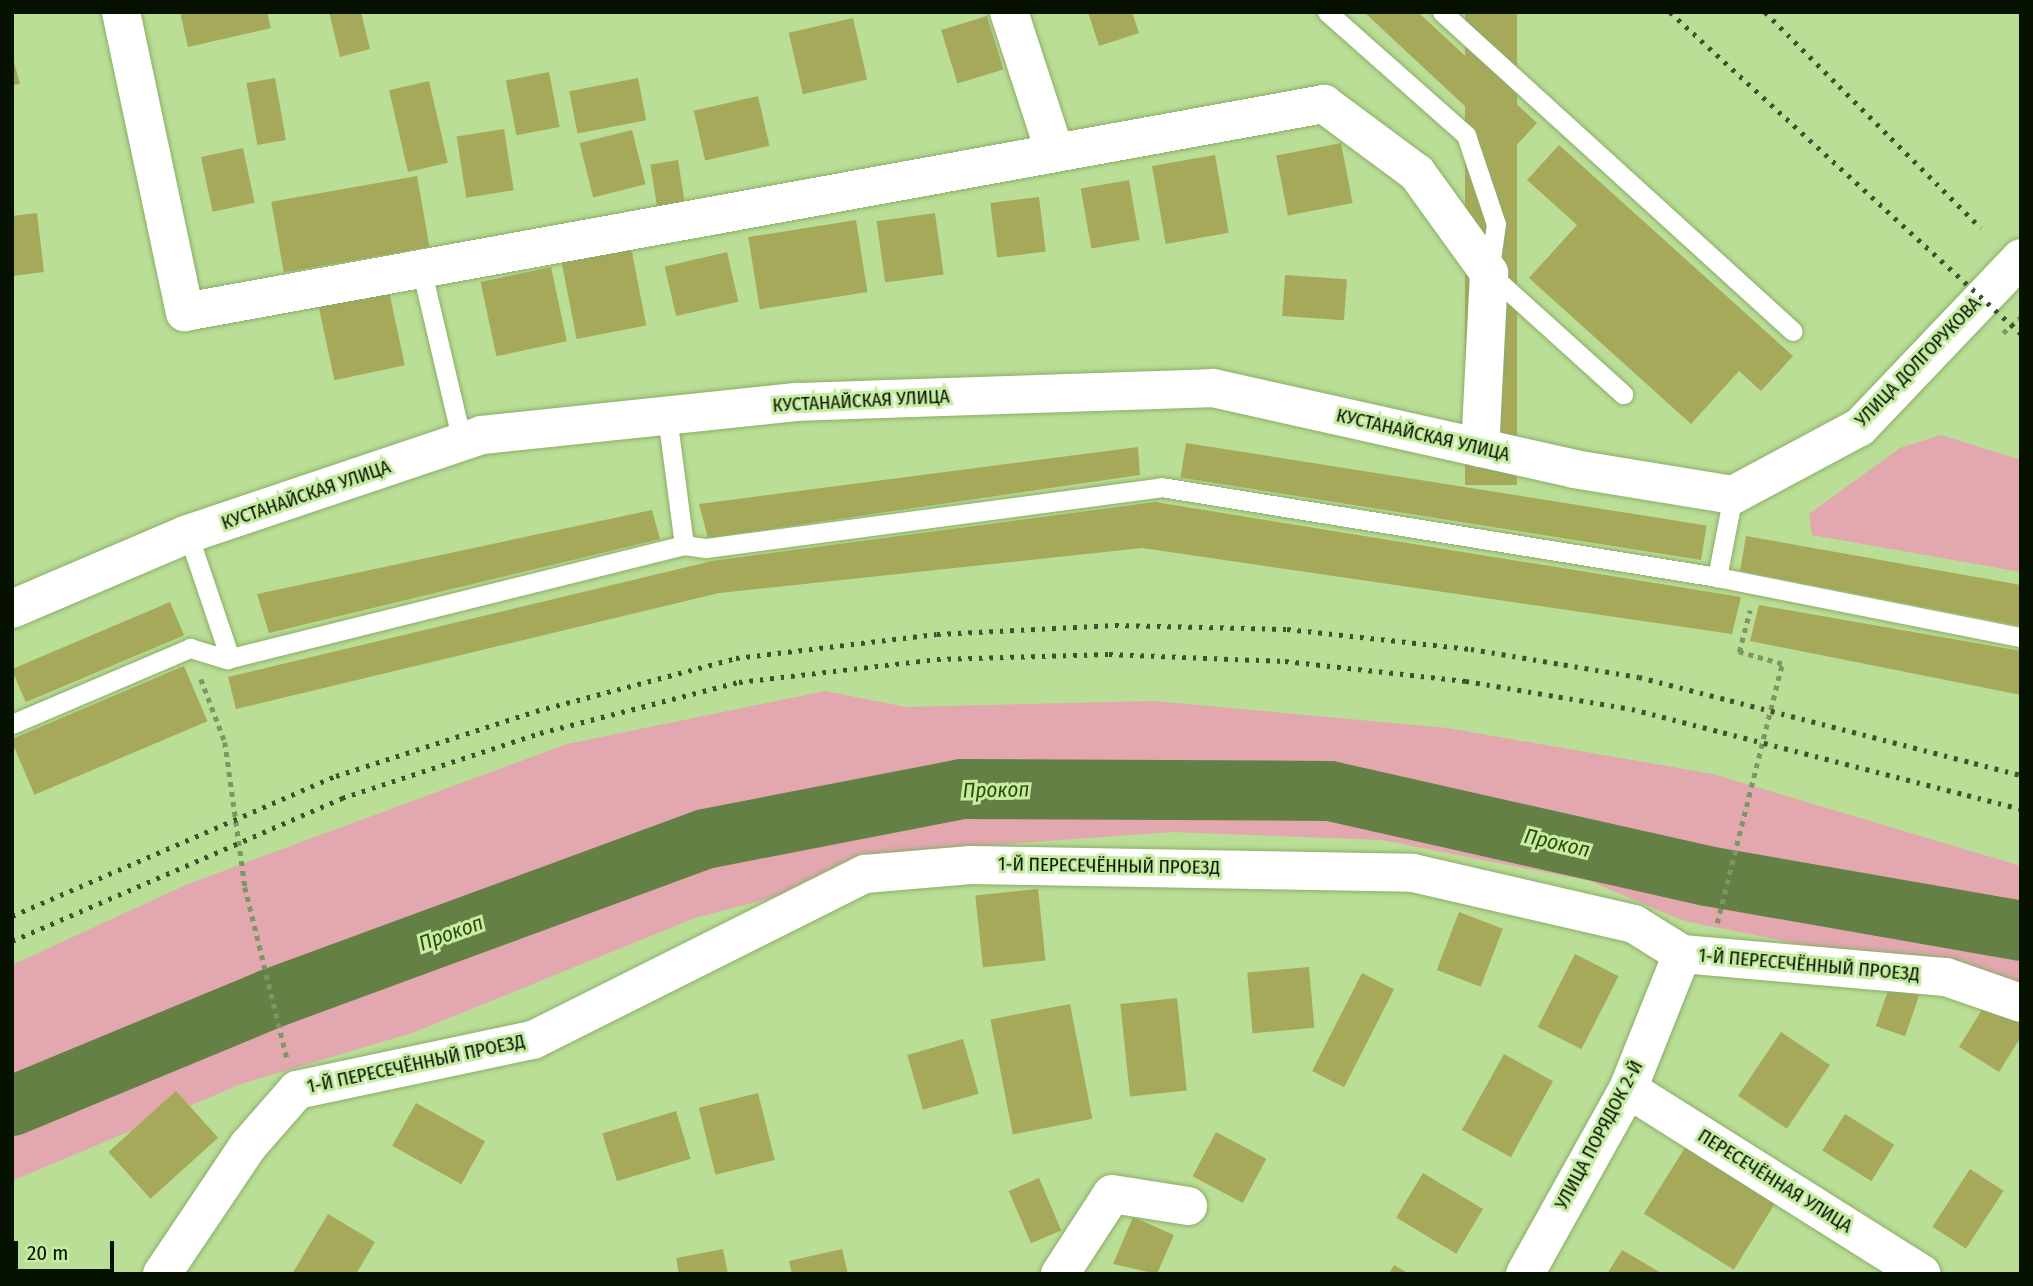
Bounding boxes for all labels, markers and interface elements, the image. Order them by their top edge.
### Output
street label: УЛИЦА ДОЛГОРУКОВА [1850,292,1986,432]
street label: КУСТАНАЙСКАЯ УЛИЦА [772,385,950,417]
street label: КУСТАНАЙСКАЯ УЛИЦА [1334,404,1512,466]
street label: КУСТАНАЙСКАЯ УЛИЦА [219,455,393,535]
water label: Прокоп [962,777,1030,803]
water label: Прокоп [1522,823,1592,863]
street label: 1-Й ПЕРЕСЕЧЁННЫЙ ПРОЕЗД [998,853,1220,879]
water label: Прокоп [415,910,487,956]
street label: 1-Й ПЕРЕСЕЧЁННЫЙ ПРОЕЗД [1697,944,1921,986]
street label: 1-Й ПЕРЕСЕЧЁННЫЙ ПРОЕЗД [305,1030,527,1098]
street label: УЛИЦА ПОРЯДОК 2-Й [1550,1057,1648,1213]
street label: ПЕРЕСЕЧЁННАЯ УЛИЦА [1694,1124,1856,1238]
scale bar [18,1226,117,1270]
text: 20 m [27,1240,68,1266]

